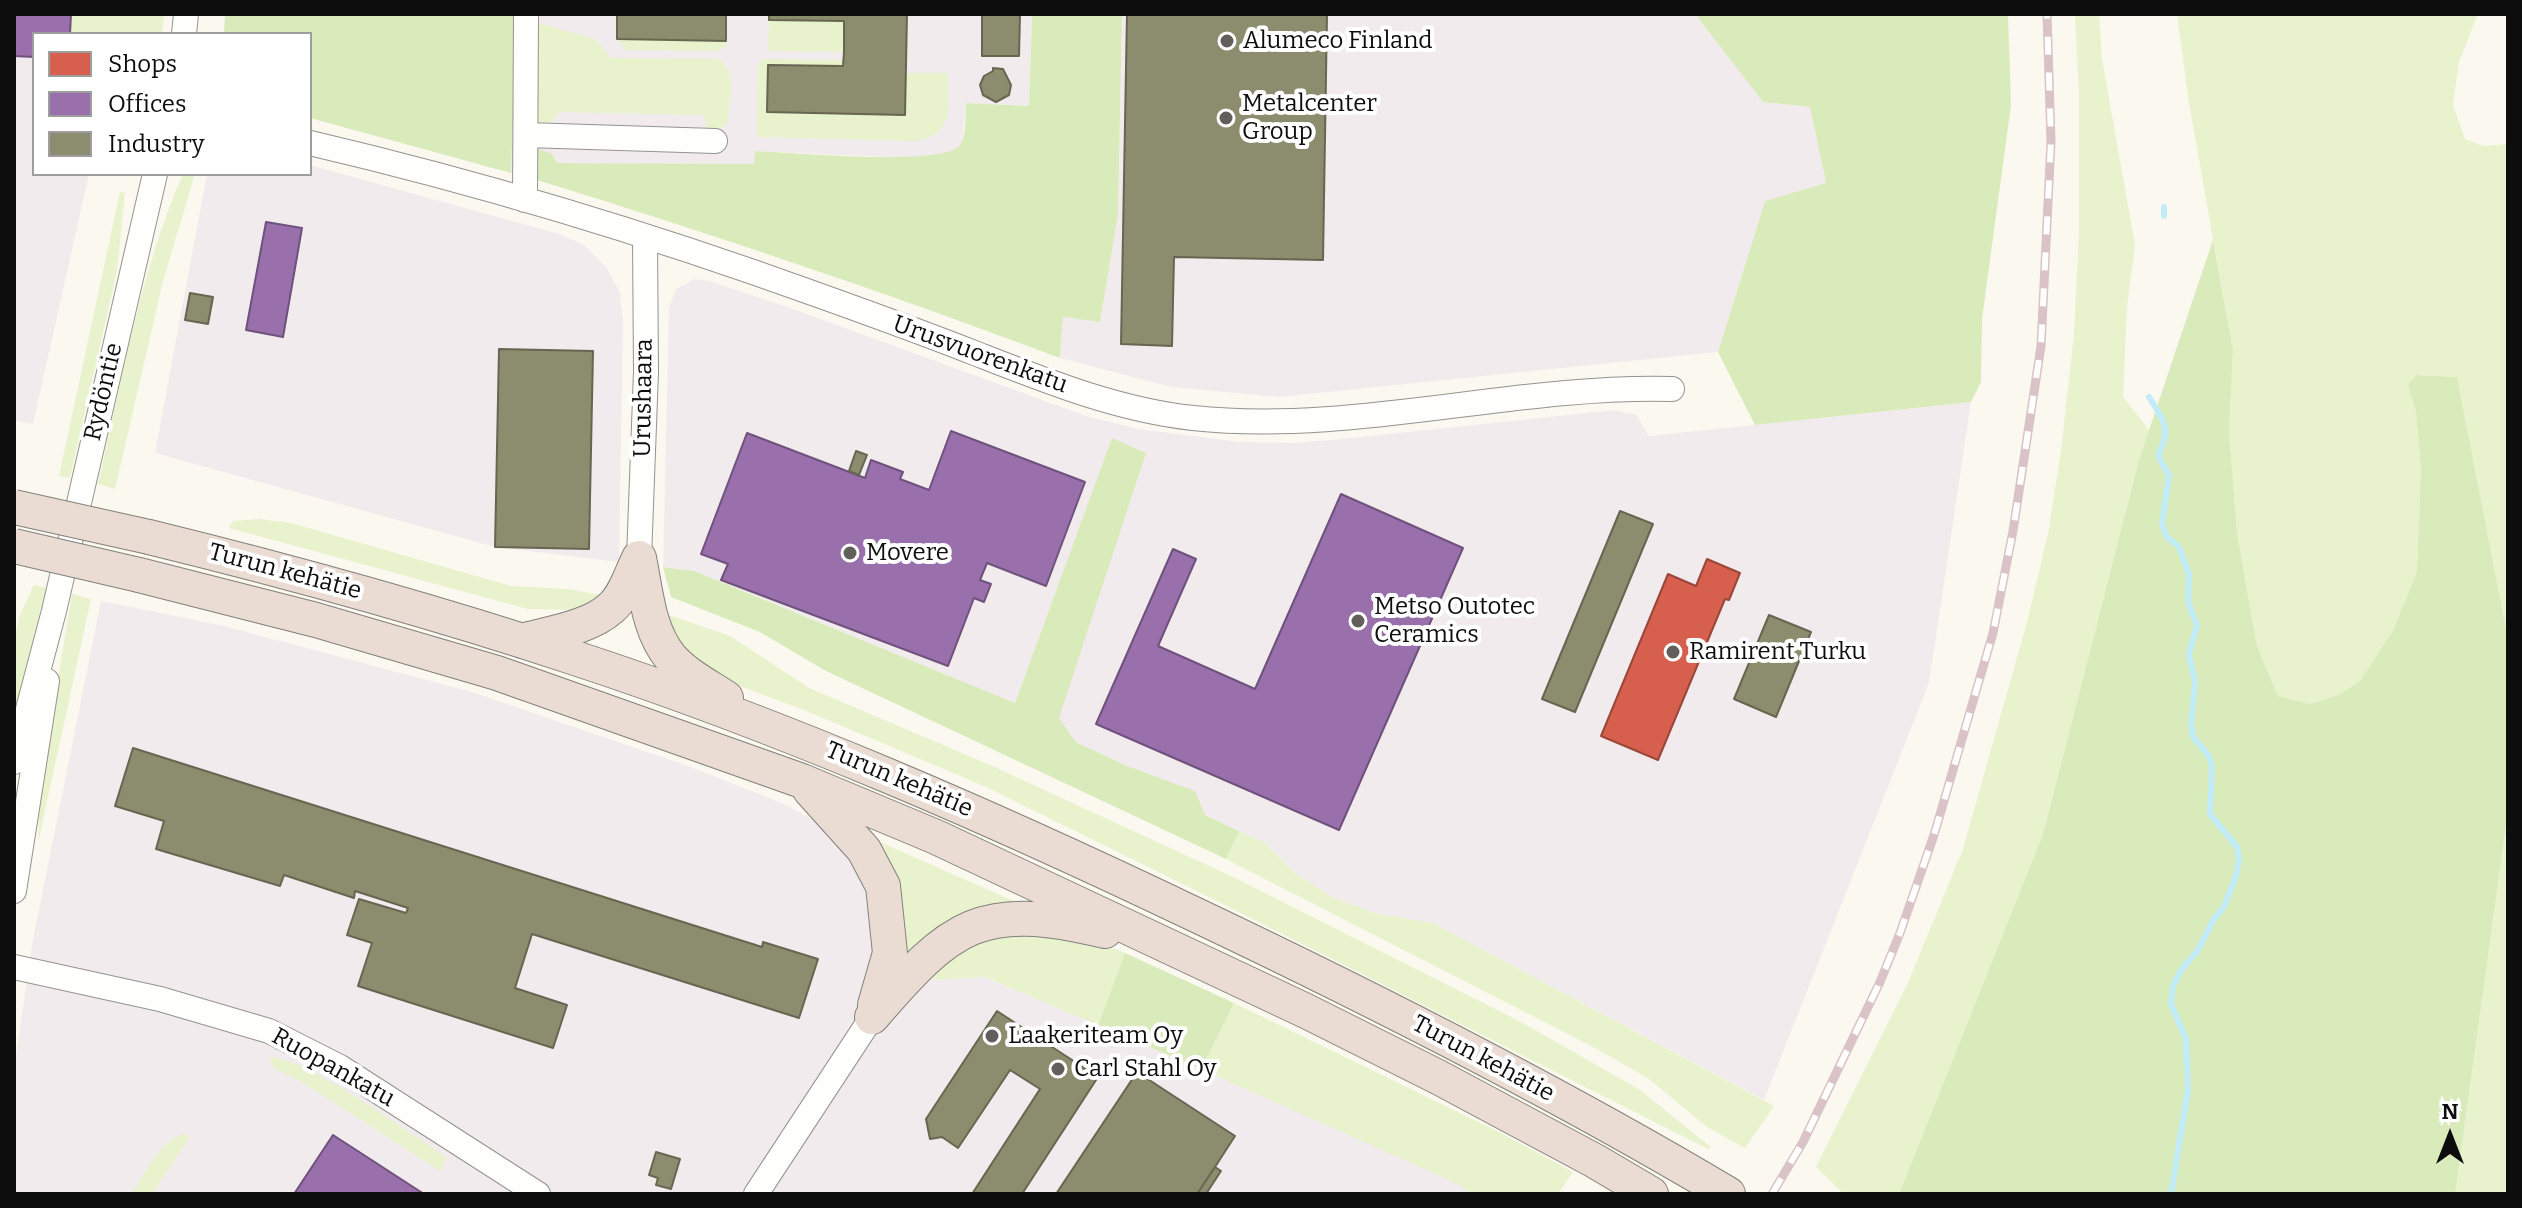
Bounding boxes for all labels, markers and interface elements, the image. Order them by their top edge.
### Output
place label: Alumeco Finland [1243,27,1433,55]
legend [32,32,312,176]
marker: Alumeco Finland [1218,32,1236,50]
text: Shops [108,50,177,78]
text: Offices [108,90,186,118]
place label: Metalcenter Group [1242,90,1377,146]
marker: Metalcenter Group [1217,109,1235,127]
text: Industry [108,130,205,158]
street label: Urusvuorenkatu [889,310,1071,400]
street label: Urushaara [629,338,659,458]
street label: Rydöntie [79,340,129,444]
street label: Turun kehätie [206,538,364,606]
place label: Movere [866,539,949,567]
marker: Movere [841,544,859,562]
place label: Metso Outotec Ceramics [1374,593,1535,649]
marker: Metso Outotec Ceramics [1349,612,1367,630]
place label: Ramirent Turku [1689,638,1866,666]
marker: Ramirent Turku [1664,643,1682,661]
street label: Turun kehätie [821,736,977,824]
street label: Turun kehätie [1407,1009,1559,1109]
street label: Ruopankatu [266,1022,400,1114]
place label: Laakeriteam Oy [1008,1022,1183,1050]
marker: Laakeriteam Oy [983,1027,1001,1045]
place label: Carl Stahl Oy [1074,1055,1217,1083]
marker: Carl Stahl Oy [1049,1060,1067,1078]
north arrow [2410,1096,2490,1176]
text: N [2442,1098,2458,1125]

